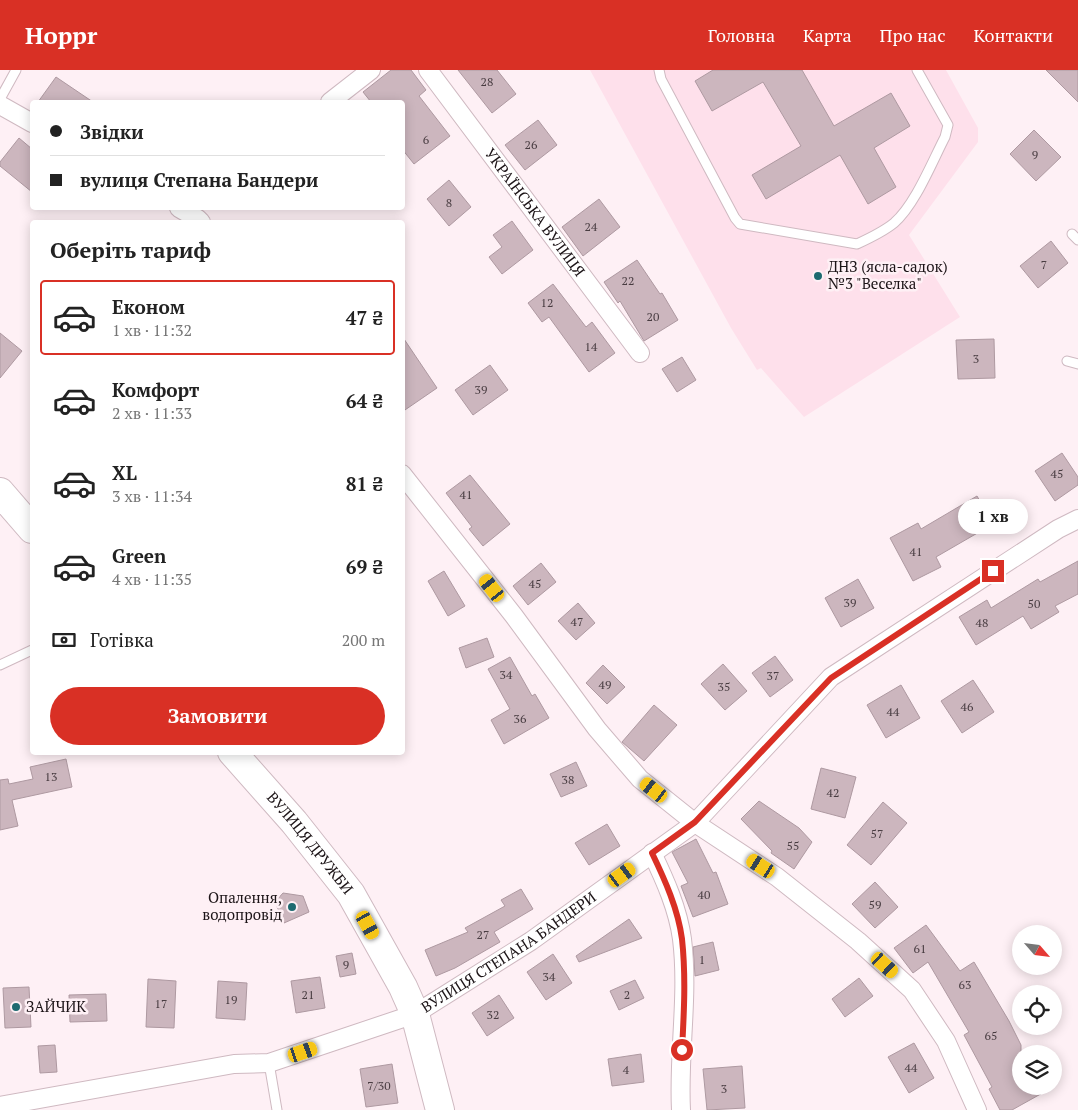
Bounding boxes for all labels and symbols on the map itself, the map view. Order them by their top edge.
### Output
house number: 28 [481,74,493,89]
house number: 6 [423,132,430,147]
house number: 26 [525,137,538,152]
street label: УКРАЇНСЬКА ВУЛИЦЯ [481,144,590,280]
house number: 9 [1032,147,1038,162]
house number: 8 [446,195,452,210]
house number: 24 [585,219,598,234]
place label: ДНЗ (ясла-садок) №3 "Веселка" [828,256,948,293]
house number: 7 [1041,257,1047,272]
marker: ДНЗ (ясла-садок) №3 "Веселка" [812,270,824,282]
house number: 22 [622,273,634,288]
house number: 12 [541,295,553,310]
house number: 20 [647,309,659,324]
house number: 14 [585,339,598,354]
house number: 3 [973,351,979,366]
house number: 39 [475,382,487,397]
house number: 45 [1051,466,1063,481]
house number: 41 [460,487,472,502]
callout: 1 хв [958,498,1028,534]
house number: 41 [910,544,922,559]
route end [982,560,1004,582]
car [476,572,507,604]
house number: 45 [529,576,541,591]
house number: 39 [844,595,856,610]
house number: 50 [1028,596,1040,611]
house number: 47 [571,614,583,629]
house number: 48 [976,615,988,630]
house number: 34 [500,667,513,682]
house number: 37 [767,668,779,683]
house number: 49 [599,677,611,692]
house number: 35 [718,679,730,694]
house number: 46 [961,699,974,714]
house number: 44 [887,704,900,719]
house number: 36 [514,711,527,726]
house number: 13 [45,769,57,784]
house number: 38 [562,772,574,787]
car [637,775,670,805]
house number: 42 [827,785,839,800]
street label: ВУЛИЦЯ ДРУЖБИ [263,787,358,898]
house number: 57 [871,826,883,841]
house number: 55 [787,838,799,853]
car [744,852,777,880]
car [605,860,638,890]
street label: ВУЛИЦЯ СТЕПАНА БАНДЕРИ [417,886,600,1017]
place label: Опалення, водопровід [202,887,282,924]
house number: 40 [698,887,710,902]
house number: 59 [869,897,881,912]
marker: Опалення, водопровід [286,901,298,913]
car [354,908,381,942]
north arrow [1012,925,1062,975]
house number: 27 [477,927,489,942]
house number: 61 [914,941,926,956]
car [868,949,901,981]
house number: 1 [699,952,705,967]
house number: 9 [343,957,349,972]
house number: 34 [543,969,556,984]
house number: 63 [959,977,971,992]
house number: 21 [302,987,314,1002]
house number: 2 [624,987,630,1002]
house number: 19 [225,992,237,1007]
place label: ЗАЙЧИК [26,996,86,1016]
house number: 17 [155,996,167,1011]
marker: ЗАЙЧИК [10,1001,22,1013]
house number: 32 [487,1007,499,1022]
house number: 65 [985,1028,997,1043]
route start [671,1039,693,1061]
car [286,1040,319,1064]
house number: 44 [905,1060,918,1075]
house number: 4 [623,1062,630,1077]
house number: 7/30 [367,1078,391,1093]
house number: 3 [721,1081,727,1096]

